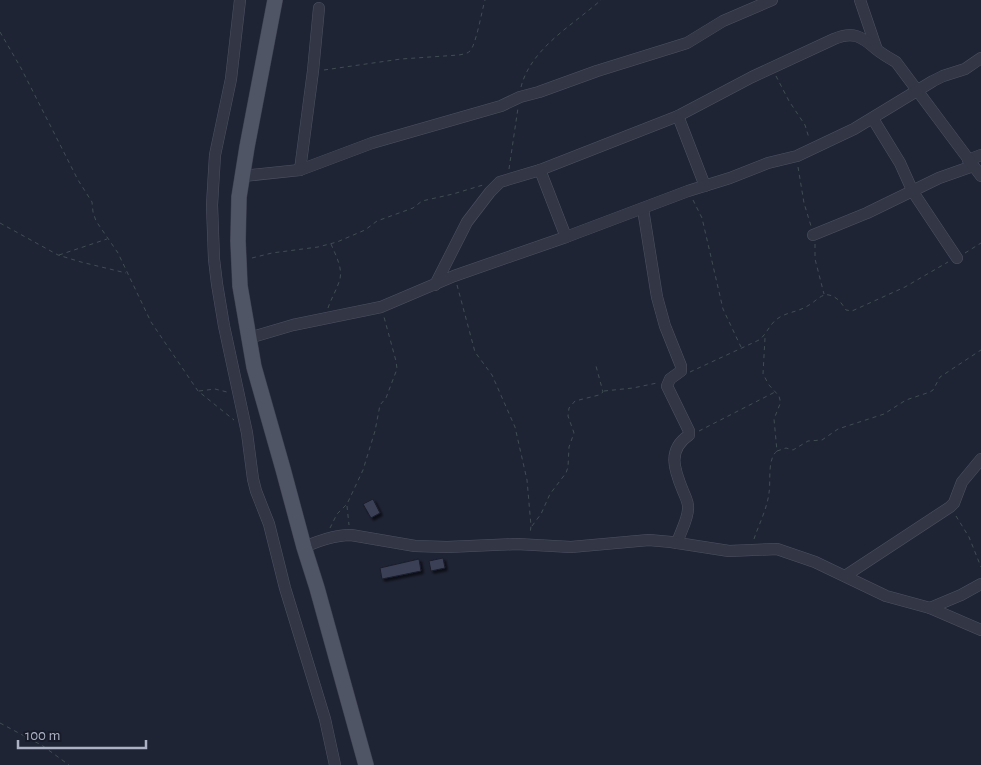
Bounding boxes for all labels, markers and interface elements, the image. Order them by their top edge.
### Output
scale bar [18,718,145,750]
text: 100 m [25,728,60,743]

